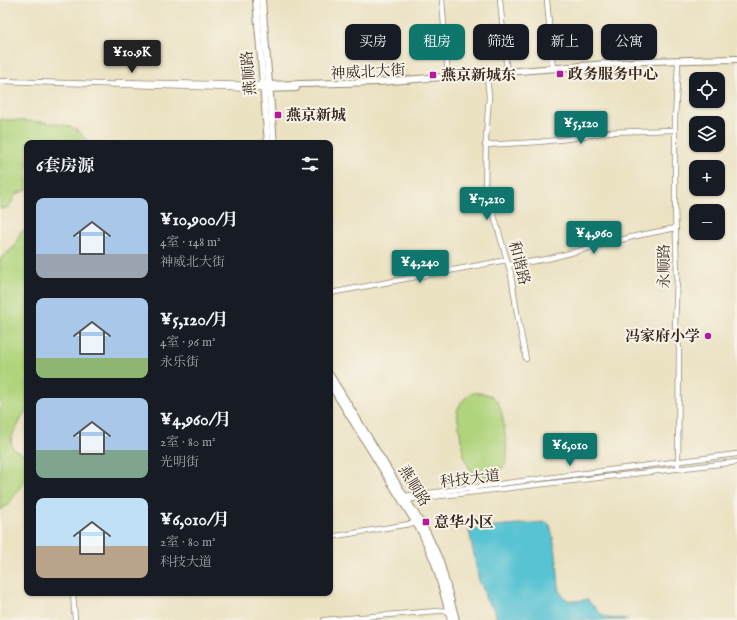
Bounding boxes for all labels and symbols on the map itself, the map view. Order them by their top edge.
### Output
pin: ¥10.9K [99,40,165,74]
street label: 燕顺路 [238,50,260,96]
street label: 神威北大街 [330,61,406,83]
place label: 政务服务中心 [568,65,658,84]
place label: 燕京新城东 [441,66,516,85]
marker: 政务服务中心 [555,69,565,79]
marker: 燕京新城东 [428,70,438,80]
place label: 燕京新城 [286,106,346,125]
marker: 燕京新城 [273,110,283,120]
pin: ¥5,120 [548,111,614,145]
pin: ¥7,210 [454,187,520,221]
pin: ¥4,960 [561,221,627,255]
street label: 和谐路 [504,239,534,287]
street label: 永顺路 [655,243,674,289]
pin: ¥4,240 [387,250,453,284]
place label: 冯家府小学 [625,327,700,346]
marker: 冯家府小学 [703,331,713,341]
pin: ¥6,010 [537,433,603,467]
street label: 燕顺路 [394,462,434,510]
street label: 科技大道 [439,466,501,492]
place label: 意华小区 [434,513,494,532]
marker: 意华小区 [421,517,431,527]

